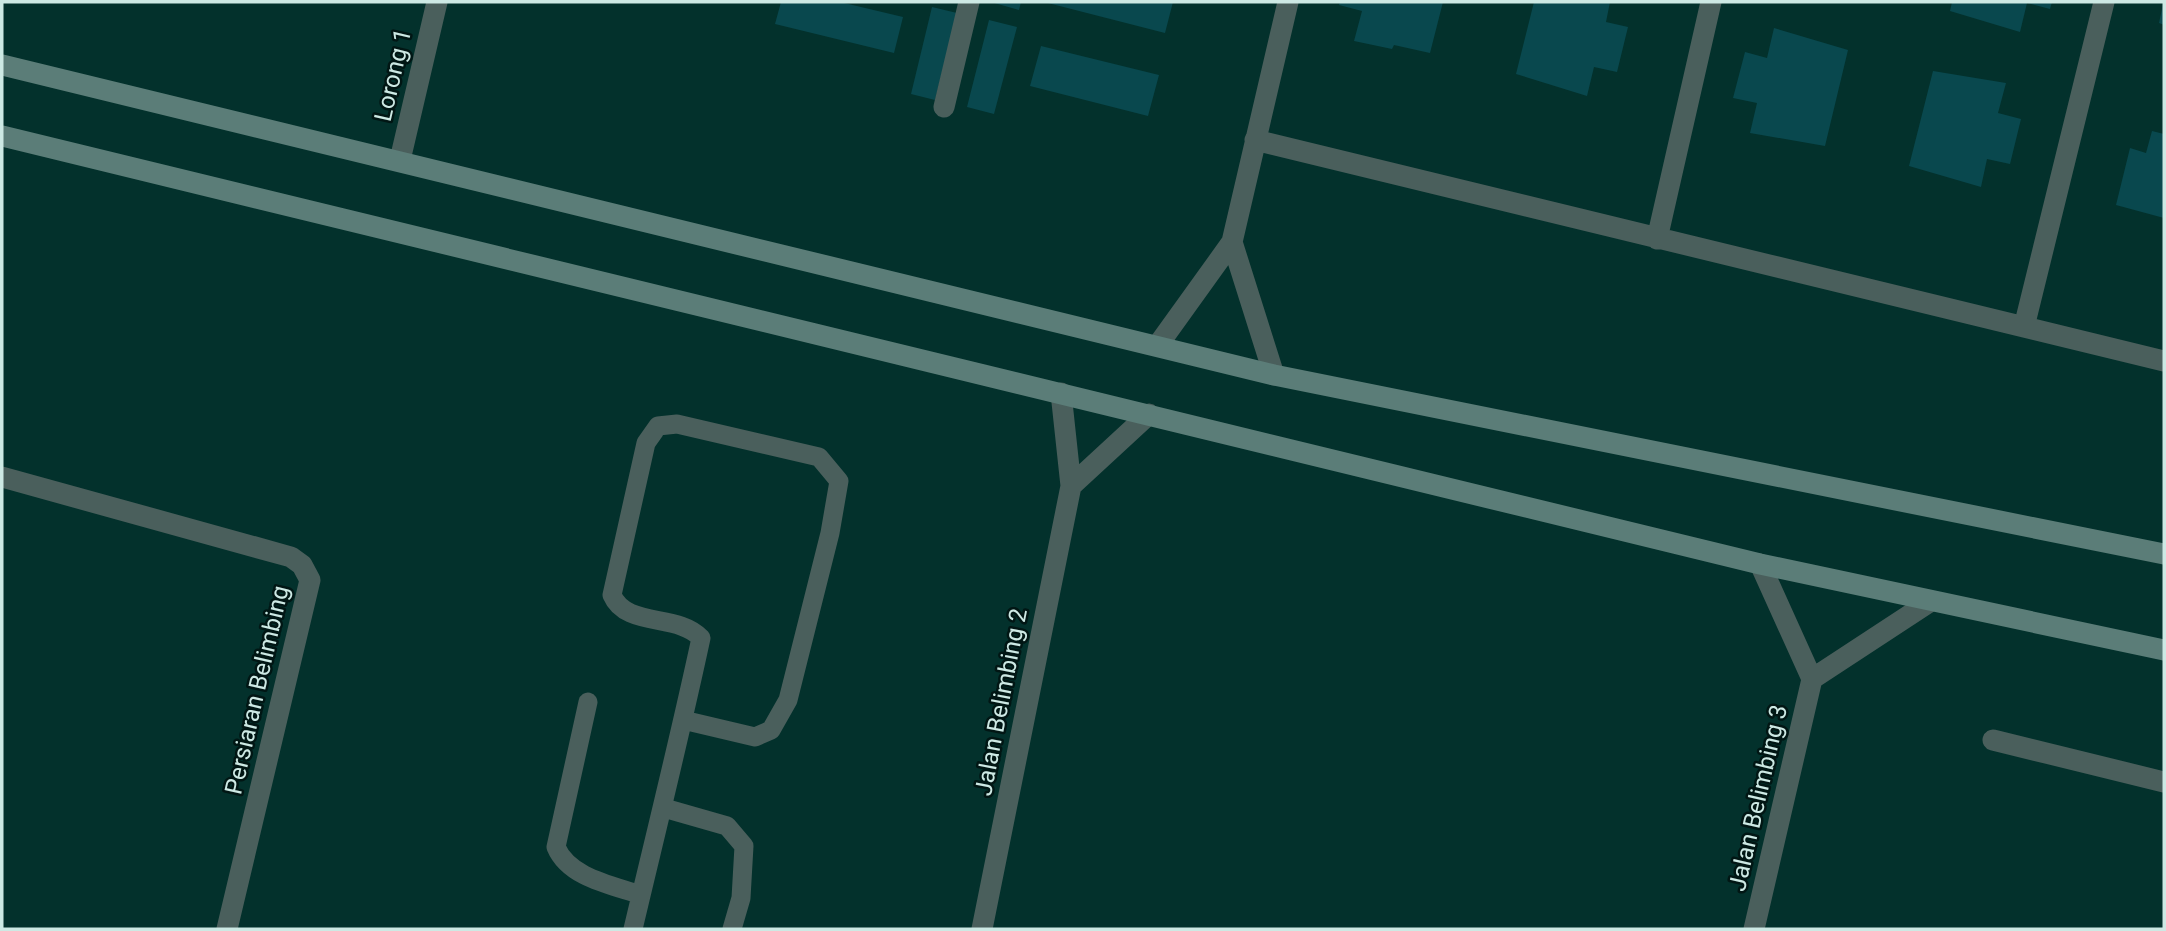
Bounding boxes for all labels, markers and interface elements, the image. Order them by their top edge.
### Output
street label: Lorong 1 [369,26,417,124]
street label: Persiaran Belimbing [219,583,295,797]
street label: Jalan Belimbing 2 [969,606,1033,798]
street label: Jalan Belimbing 3 [1723,702,1793,894]

